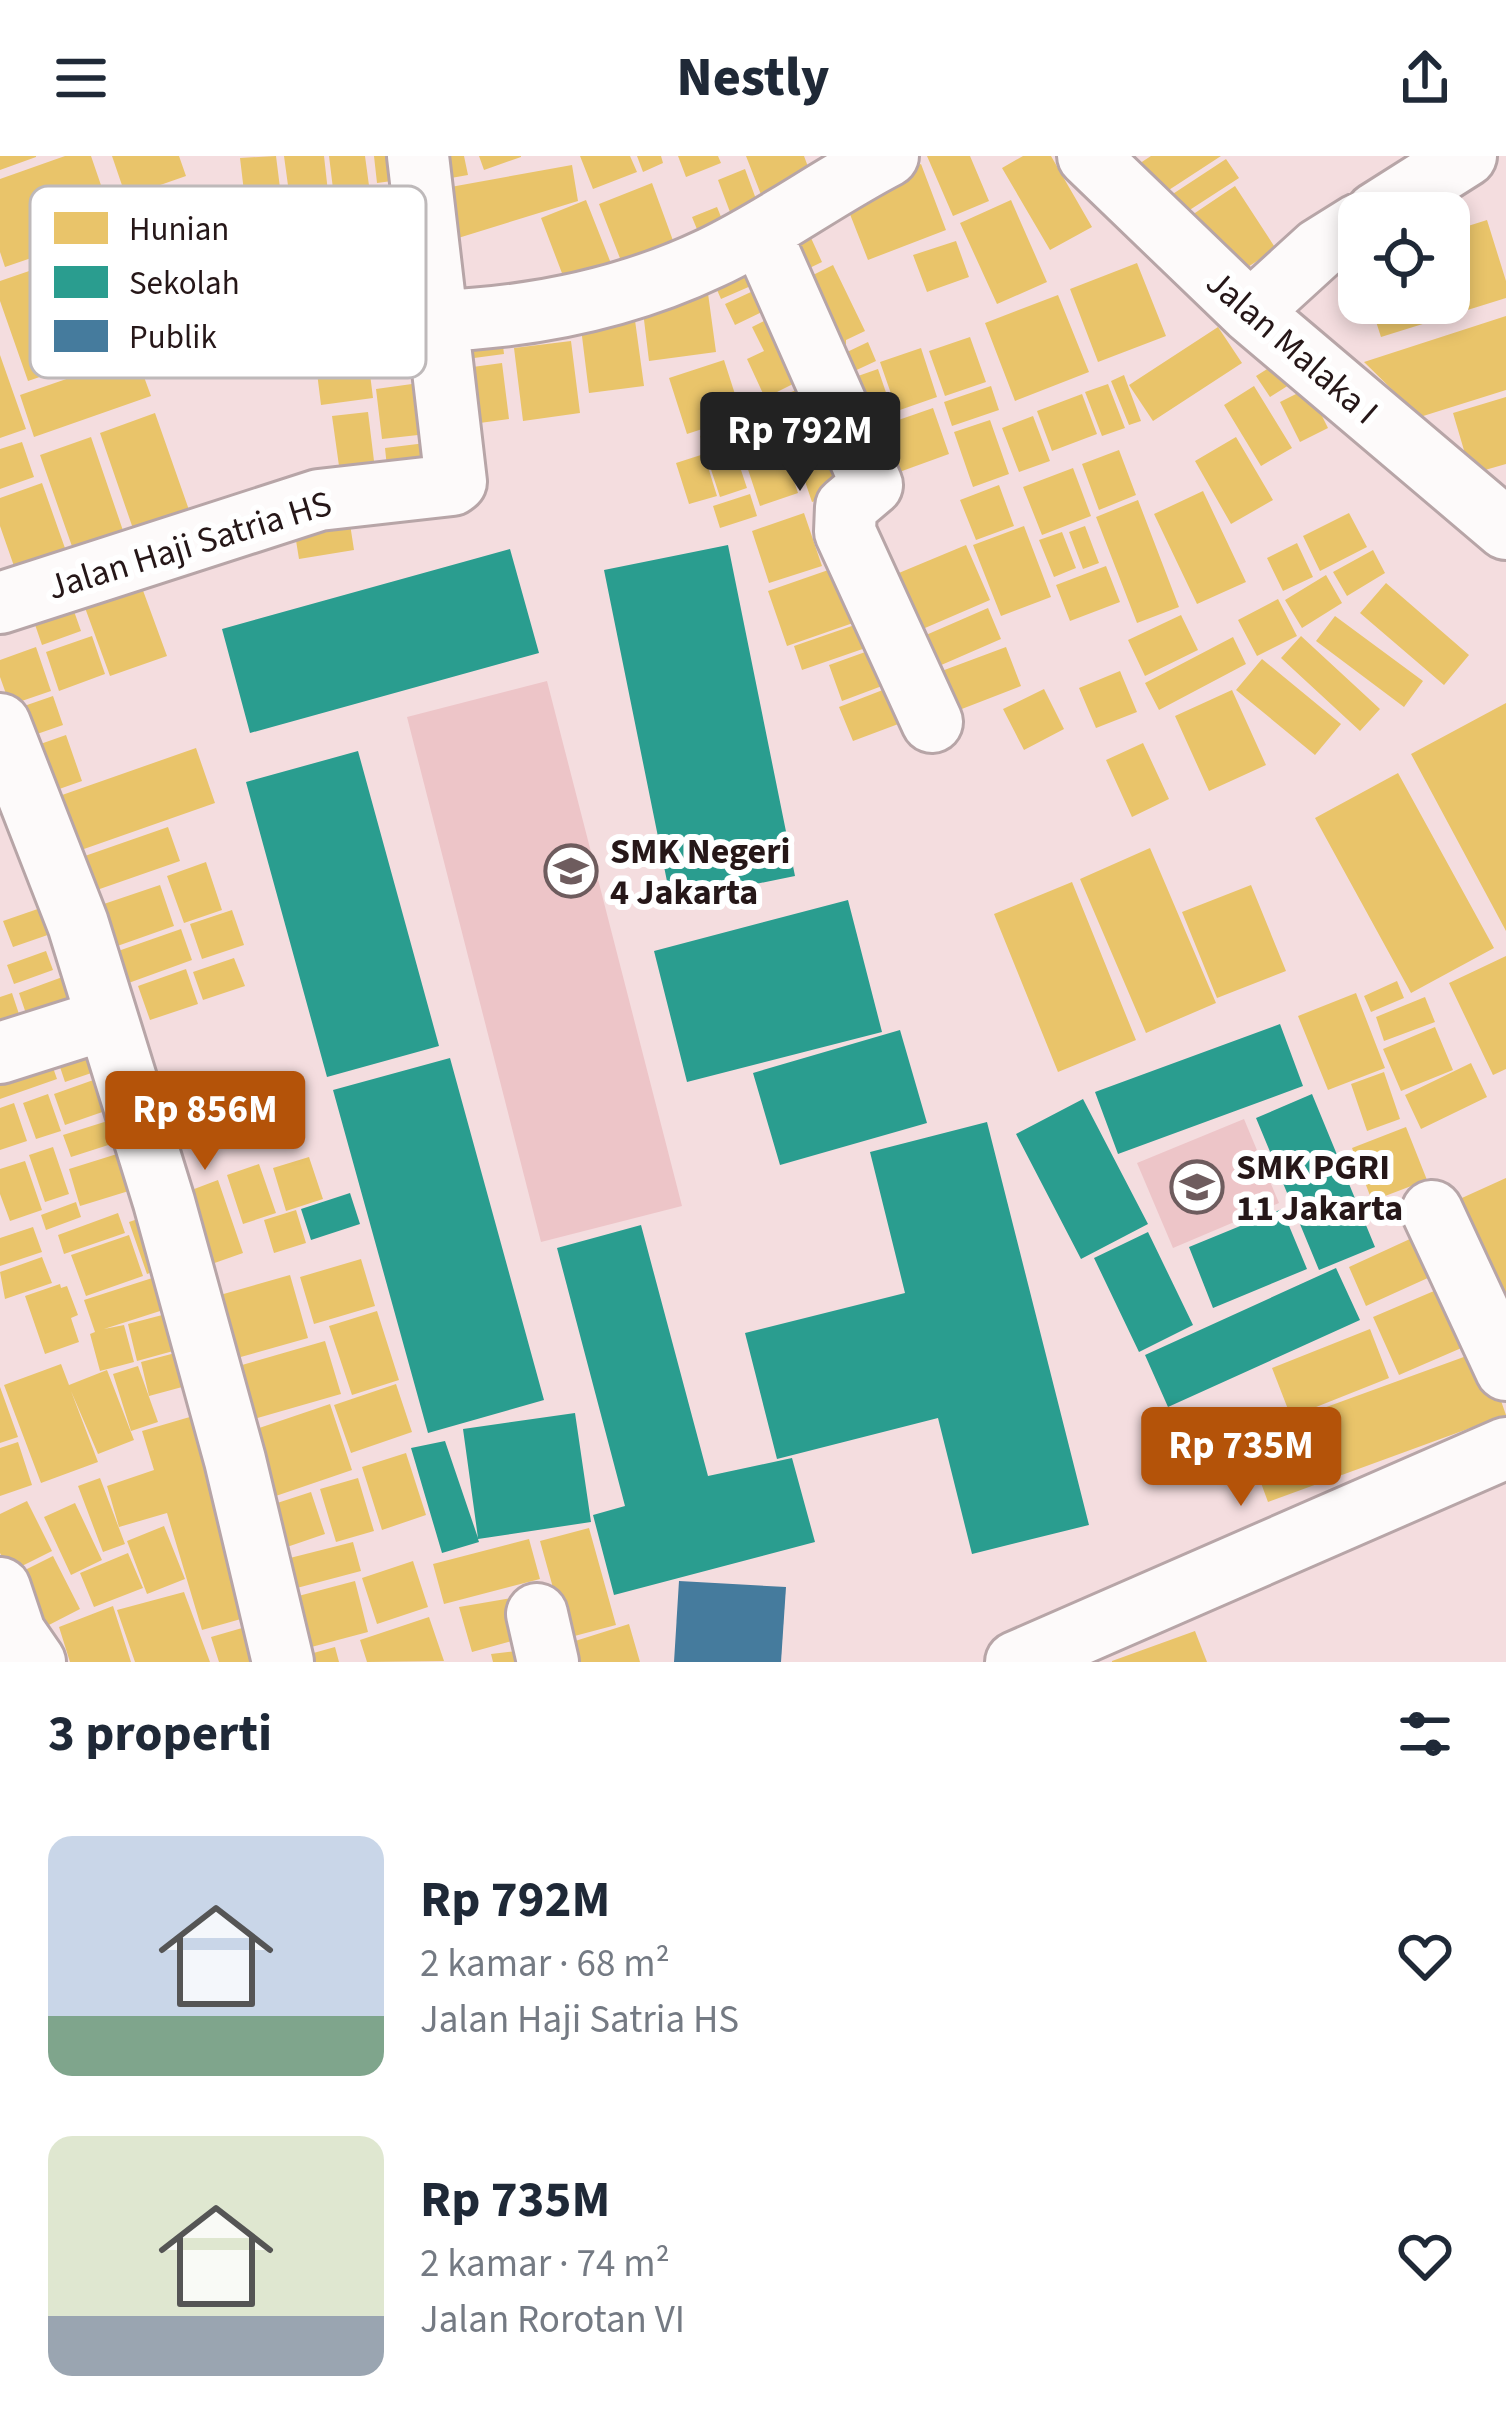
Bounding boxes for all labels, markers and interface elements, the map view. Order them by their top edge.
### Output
text: Nestly [677,40,829,117]
icon: menu [48,45,114,111]
icon: share [1392,45,1458,111]
legend [30,186,426,378]
map controls [1338,192,1470,324]
button: locate [1338,192,1470,324]
text: Hunian [129,206,229,253]
street label: Jalan Malaka I [1195,258,1389,436]
text: Sekolah [129,260,240,307]
text: Publik [129,314,217,361]
pin: Rp 792M [689,392,911,494]
text: Rp 792M [727,403,873,459]
street label: Jalan Haji Satria HS [41,478,338,613]
place label: SMK Negeri 4 Jakarta [610,826,790,918]
school or university icon: SMK Negeri 4 Jakarta [543,843,599,899]
pin: Rp 856M [94,1071,316,1173]
text: Rp 856M [132,1082,278,1138]
place label: SMK PGRI 11 Jakarta [1236,1142,1403,1234]
school or university icon: SMK PGRI 11 Jakarta [1169,1159,1225,1215]
pin: Rp 735M [1130,1407,1352,1509]
text: Rp 735M [1168,1418,1314,1474]
text: 3 properti [48,1698,272,1770]
icon: filters [1392,1701,1458,1767]
text: Rp 792M [420,1864,610,1936]
icon: home [144,1884,288,2028]
icon: heart [1392,1923,1458,1989]
text: 2 kamar · 68 m² [420,1936,670,1992]
text: Jalan Haji Satria HS [420,1992,739,2048]
text: Rp 735M [420,2164,610,2236]
icon: home [144,2184,288,2328]
icon: heart [1392,2223,1458,2289]
text: 2 kamar · 74 m² [420,2236,670,2292]
text: Jalan Rorotan VI [420,2292,685,2348]

